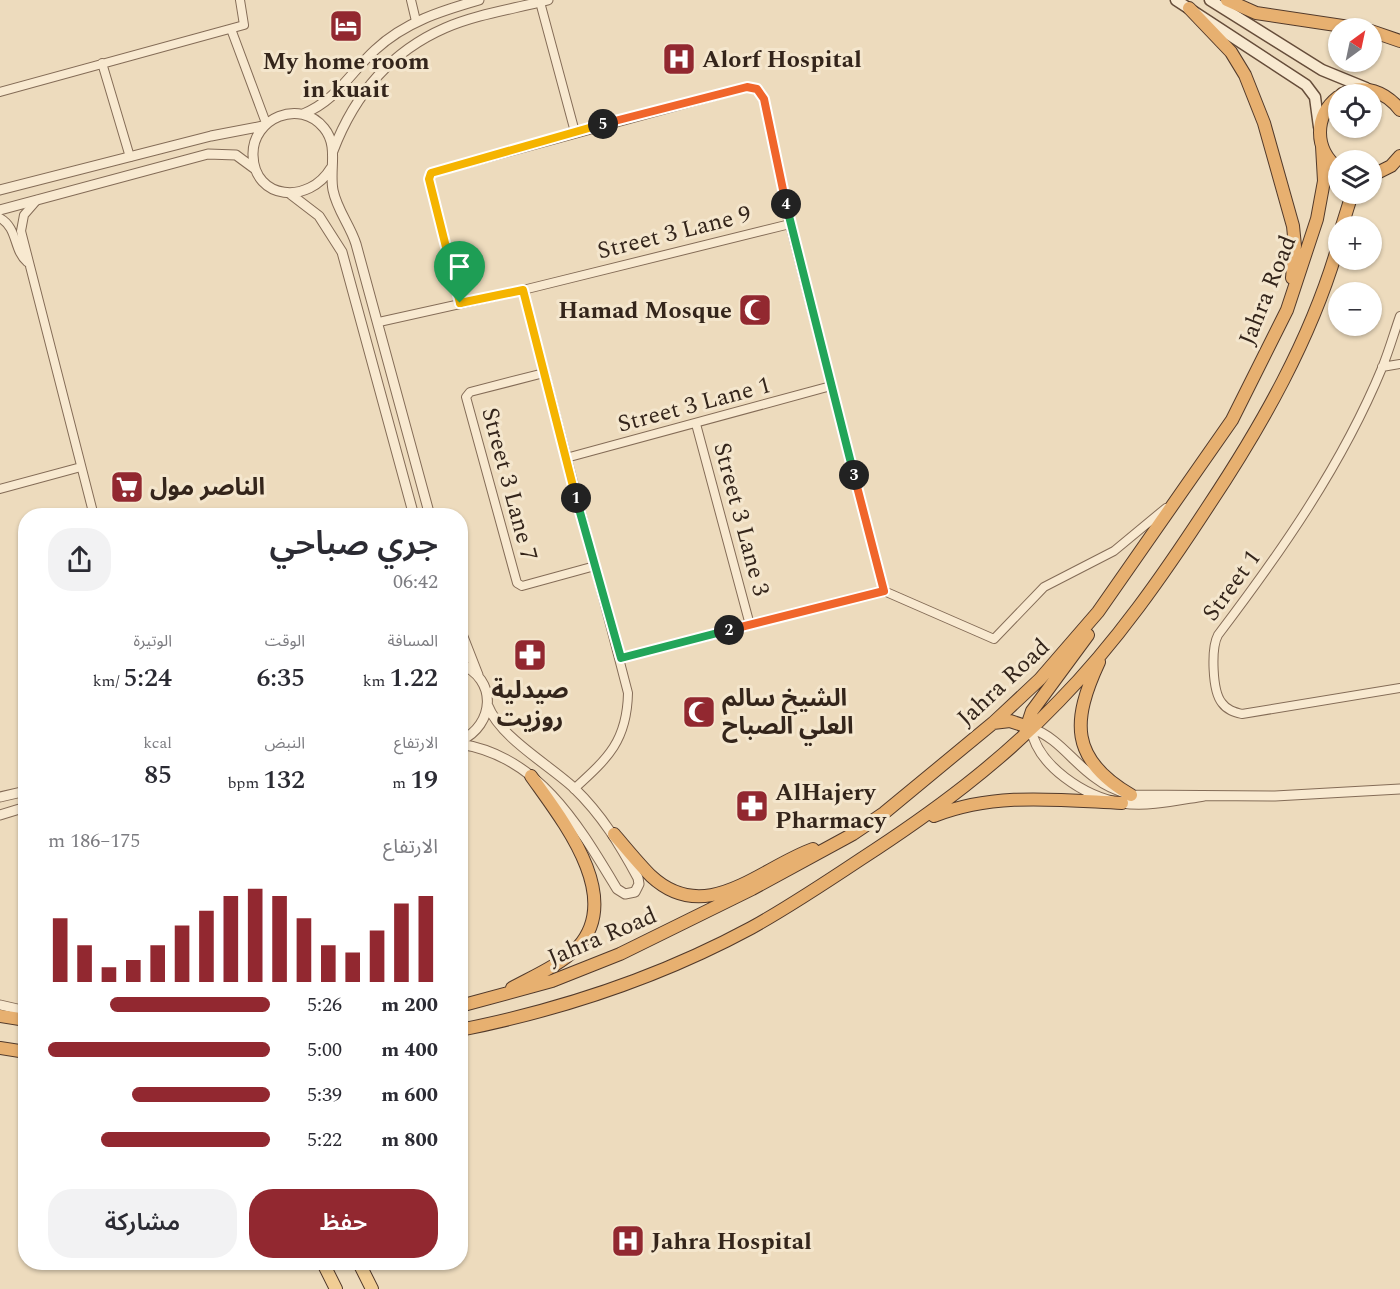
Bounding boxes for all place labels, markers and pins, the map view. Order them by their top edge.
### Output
hotel icon: My home room in kuait [328,8,364,44]
hospital icon: Alorf Hospital [661,41,697,77]
place label: Alorf Hospital [702,42,862,78]
place label: My home room in kuait [262,44,430,108]
pin: 5 [588,109,618,139]
pin: 4 [771,189,801,219]
pin [434,241,485,303]
mosque icon: Hamad Mosque [737,292,773,328]
place label: Hamad Mosque [558,293,732,329]
pin: 3 [839,460,869,490]
supermarket icon: الناصر مول [109,469,145,505]
place label: الناصر مول [150,470,265,506]
pin: 1 [561,483,591,513]
pin: 2 [714,615,744,645]
pharmacy icon: صيدلية روزيت [512,637,548,673]
place label: صيدلية روزيت [491,673,569,737]
place label: الشيخ سالم العلي الصباح [722,681,854,746]
mosque icon: الشيخ سالم العلي الصباح [681,694,717,730]
place label: AlHajery Pharmacy [775,775,888,839]
pharmacy icon: AlHajery Pharmacy [734,788,770,824]
hospital icon: Jahra Hospital [610,1223,646,1259]
place label: Jahra Hospital [651,1224,812,1260]

